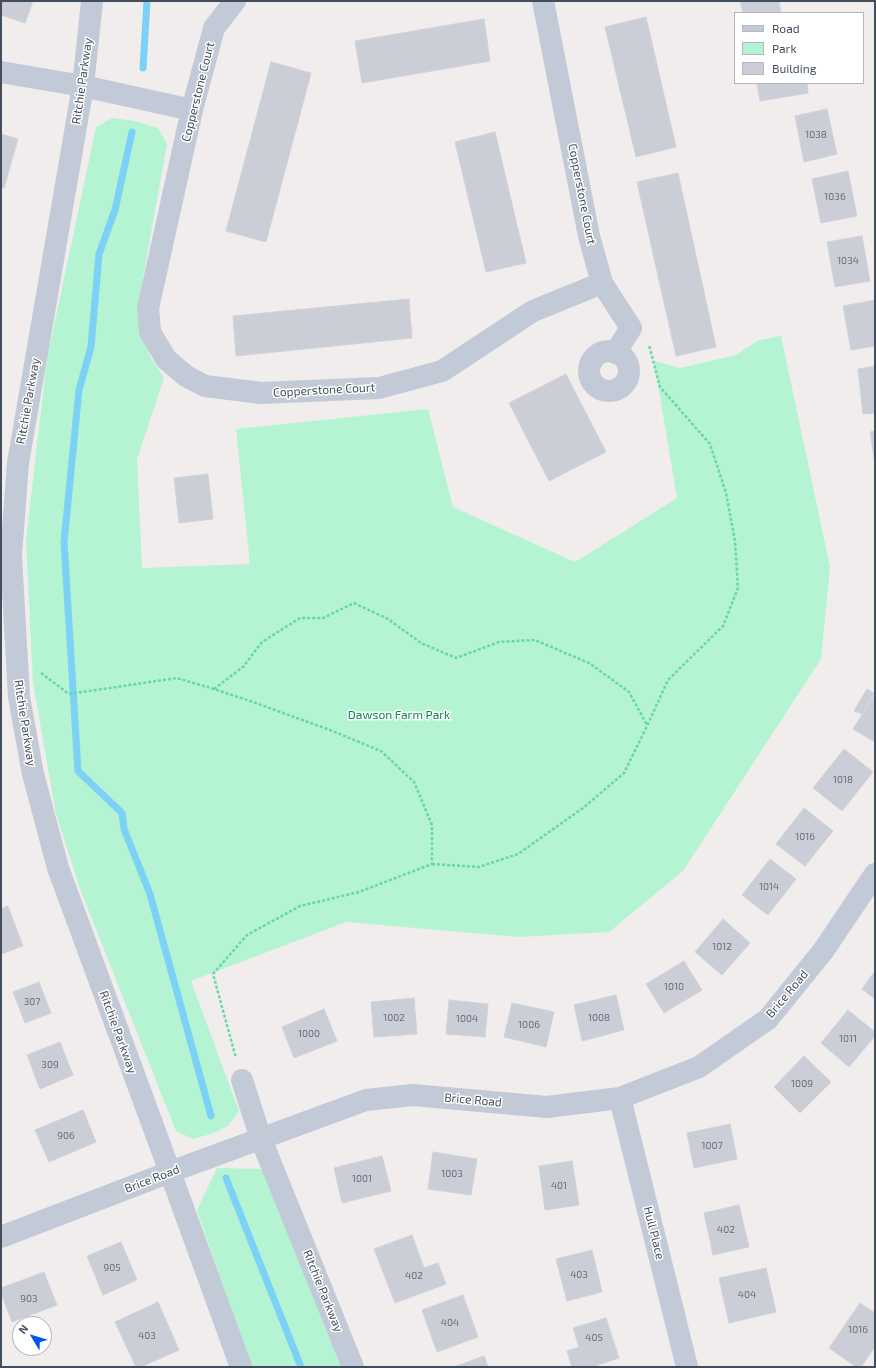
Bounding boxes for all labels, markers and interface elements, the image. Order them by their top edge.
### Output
legend [734,12,864,84]
text: Road [772,21,800,35]
street label: Ritchie Parkway [69,37,95,125]
street label: Copperstone Court [179,41,217,143]
text: Park [772,41,797,55]
text: Building [772,61,816,75]
house number: 1038 [805,129,827,141]
street label: Copperstone Court [565,142,599,246]
house number: 1036 [824,191,846,203]
house number: 1034 [837,255,859,267]
street label: Ritchie Parkway [13,357,43,445]
street label: Copperstone Court [273,380,375,400]
street label: Ritchie Parkway [11,679,39,767]
park label: Dawson Farm Park [348,708,450,722]
house number: 1018 [833,774,853,786]
house number: 1016 [795,831,815,843]
house number: 1014 [759,881,779,893]
house number: 1012 [712,941,732,953]
street label: Brice Road [763,967,811,1021]
house number: 1010 [664,981,684,993]
street label: Ritchie Parkway [96,989,140,1075]
house number: 307 [24,996,40,1008]
house number: 1002 [383,1012,405,1024]
house number: 1008 [588,1012,610,1024]
house number: 1004 [456,1013,478,1025]
house number: 1006 [518,1019,540,1031]
house number: 1000 [298,1028,320,1040]
house number: 1011 [839,1033,857,1045]
house number: 309 [41,1059,59,1071]
house number: 1009 [791,1078,813,1090]
street label: Brice Road [444,1090,502,1110]
house number: 906 [57,1130,75,1142]
house number: 1007 [701,1140,723,1152]
street label: Brice Road [122,1162,182,1196]
house number: 1003 [441,1168,463,1180]
house number: 1001 [352,1173,372,1185]
house number: 401 [551,1180,567,1192]
street label: Hull Place [640,1205,668,1261]
house number: 402 [717,1224,735,1236]
street label: Ritchie Parkway [300,1248,346,1334]
house number: 905 [103,1262,121,1274]
house number: 403 [570,1269,588,1281]
house number: 402 [405,1270,423,1282]
house number: 404 [738,1289,756,1301]
house number: 903 [20,1293,38,1305]
north arrow [12,1316,52,1356]
house number: 404 [441,1317,459,1329]
text: N [15,1322,31,1336]
house number: 1016 [848,1324,868,1336]
house number: 403 [138,1330,156,1342]
house number: 405 [585,1332,603,1344]

